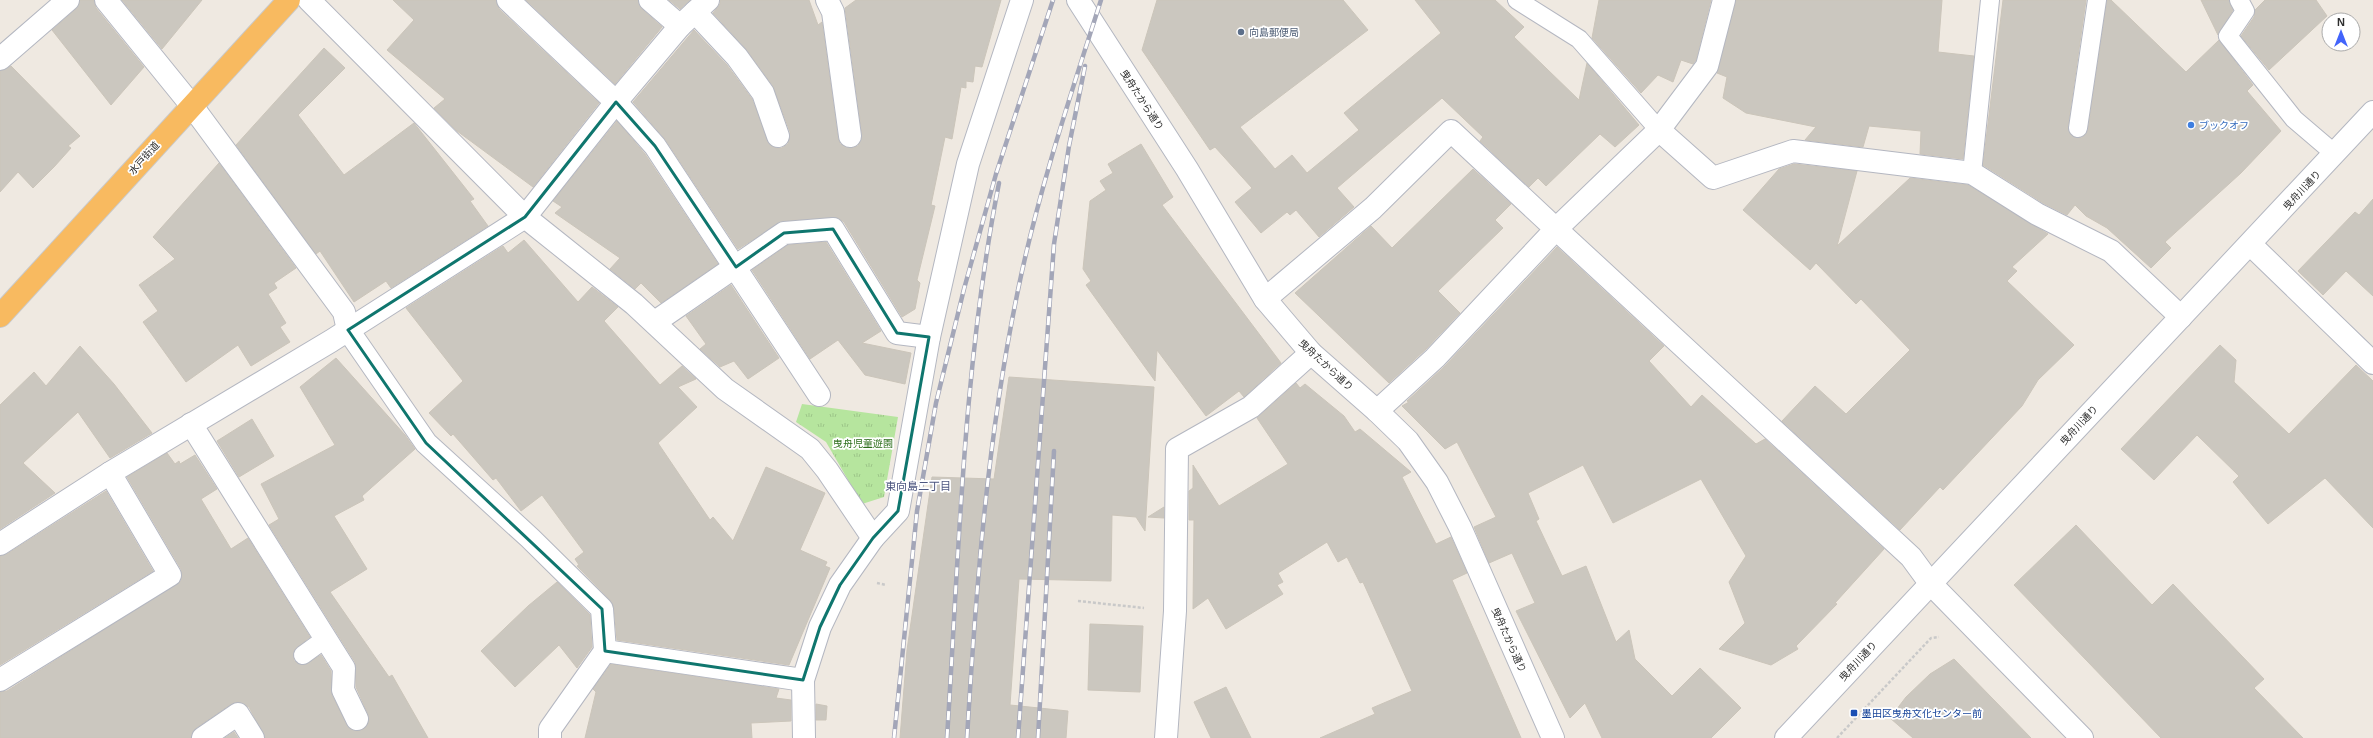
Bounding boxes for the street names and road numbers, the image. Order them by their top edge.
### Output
street label: 曳舟たから通り [1118,68,1166,132]
street label: 水戸街道 [127,139,161,177]
street label: 曳舟川通り [2281,168,2323,212]
street label: 曳舟たから通り [1297,337,1355,393]
street label: 曳舟川通り [2058,403,2100,447]
street label: 曳舟たから通り [1490,606,1528,674]
street label: 曳舟川通り [1837,639,1879,683]

